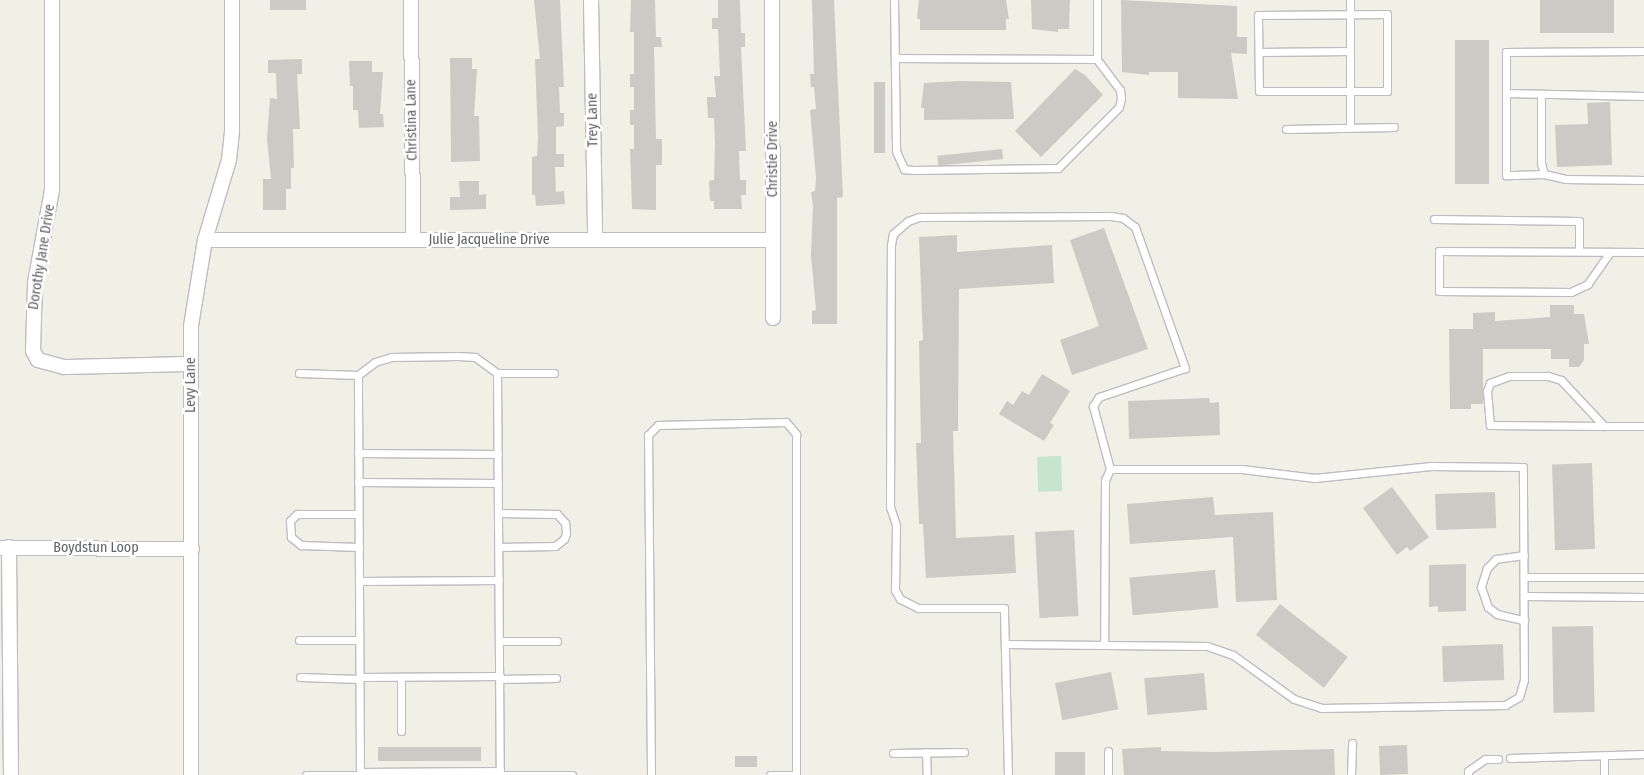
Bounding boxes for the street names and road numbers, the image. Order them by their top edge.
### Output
street label: Christina Lane [403,79,421,161]
street label: Trey Lane [584,93,602,147]
street label: Christie Drive [765,121,781,197]
street label: Dorothy Jane Drive [25,203,59,311]
street label: Julie Jacqueline Drive [428,232,550,248]
street label: Levy Lane [183,357,199,413]
street label: Boydstun Loop [53,540,139,556]

